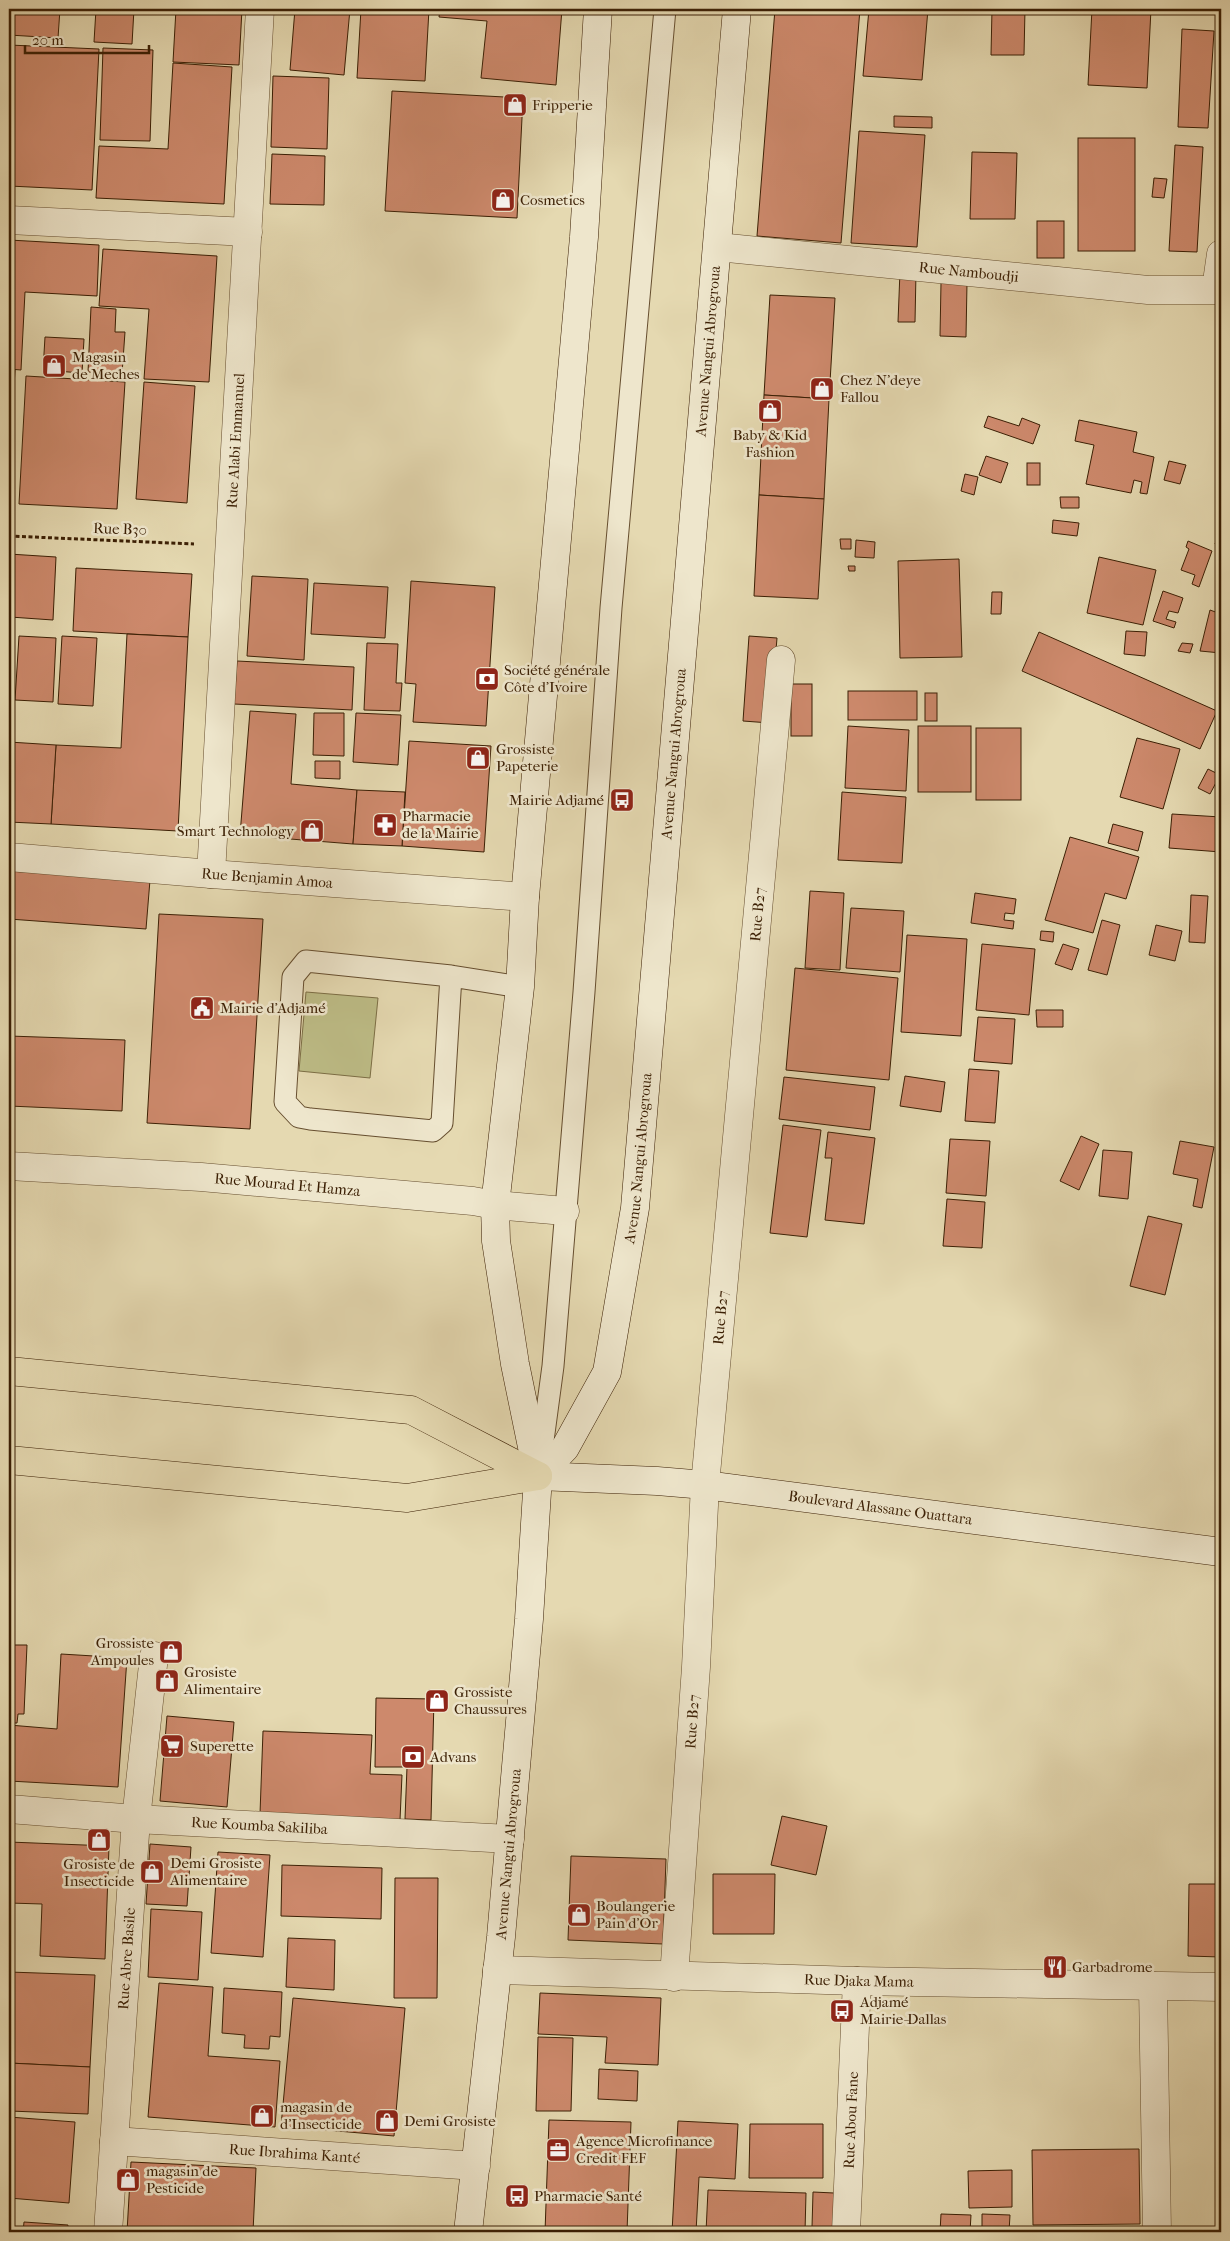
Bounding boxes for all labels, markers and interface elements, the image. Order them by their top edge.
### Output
scale bar [25,22,149,54]
text: 20 m [32,31,64,49]
shop icon: Fripperie [502,92,528,118]
place label: Fripperie [532,96,593,114]
shop icon: Cosmetics [490,187,516,213]
place label: Cosmetics [520,191,585,209]
street label: Rue Namboudji [918,258,1020,286]
street label: Avenue Nangui Abrogroua [692,264,724,438]
place label: Magasin de Meches [72,348,140,383]
shop icon: Magasin de Meches [41,353,67,379]
place label: Chez N'deye Fallou [840,371,921,406]
street label: Rue Alabi Emmanuel [223,373,248,509]
shop icon: Chez N'deye Fallou [809,376,835,402]
shop icon: Baby & Kid Fashion [757,398,783,424]
place label: Baby & Kid Fashion [733,426,808,461]
street label: Rue B30 [93,519,147,539]
place label: Société générale Côte d'Ivoire [504,661,611,696]
bank icon: Société générale Côte d'Ivoire [474,666,500,692]
street label: Avenue Nangui Abrogroua [657,666,690,841]
place label: Grossiste Papeterie [496,740,559,775]
shop icon: Grossiste Papeterie [465,745,491,771]
bus stop icon: Mairie Adjamé [609,787,635,813]
place label: Mairie Adjamé [509,791,605,809]
place label: Pharmacie de la Mairie [402,807,479,842]
pharmacy icon: Pharmacie de la Mairie [372,812,398,838]
shop icon: Smart Technology [299,818,325,844]
place label: Smart Technology [177,822,295,840]
street label: Rue Benjamin Amoa [201,864,335,892]
street label: Rue B27 [746,886,769,942]
public building icon: Mairie d'Adjamé [189,995,215,1021]
place label: Mairie d'Adjamé [220,999,326,1017]
street label: Avenue Nangui Abrogroua [620,1071,656,1246]
street label: Rue Mourad Et Hamza [214,1169,362,1200]
street label: Rue B27 [709,1290,732,1346]
street label: Boulevard Alassane Ouattara [787,1487,974,1529]
place label: Grossiste Ampoules [90,1634,155,1669]
shop icon: Grossiste Ampoules [158,1639,184,1665]
place label: Grosiste Alimentaire [183,1663,262,1698]
shop icon: Grosiste Alimentaire [154,1668,180,1694]
place label: Grossiste Chaussures [454,1683,527,1718]
shop icon: Grossiste Chaussures [424,1688,450,1714]
street label: Rue B27 [681,1694,703,1749]
supermarket icon: Superette [159,1733,185,1759]
place label: Superette [190,1737,254,1755]
bank icon: Advans [400,1744,426,1770]
place label: Advans [429,1748,477,1766]
street label: Avenue Nangui Abrogroua [492,1767,525,1941]
street label: Rue Koumba Sakiliba [191,1813,329,1838]
shop icon: Grosiste de Insecticide [86,1827,112,1853]
place label: Demi Grosiste Alimentaire [169,1854,262,1889]
place label: Grosiste de Insecticide [63,1855,135,1890]
shop icon: Demi Grosiste Alimentaire [139,1859,165,1885]
place label: Boulangerie Pain d'Or [596,1897,676,1932]
shop icon: Boulangerie Pain d'Or [566,1902,592,1928]
street label: Rue Abre Basile [114,1906,139,2010]
restaurant icon: Garbadrome [1042,1954,1068,1980]
place label: Garbadrome [1072,1958,1153,1976]
street label: Rue Djaka Mama [804,1970,915,1991]
place label: Adjamé Mairie-Dallas [859,1993,947,2028]
bus stop icon: Adjamé Mairie-Dallas [829,1998,855,2024]
street label: Rue Abou Fane [840,2070,862,2169]
place label: magasin de d'Insecticide [280,2098,362,2133]
shop icon: magasin de d'Insecticide [249,2103,275,2129]
shop icon: Demi Grosiste [374,2108,400,2134]
place label: Demi Grosiste [404,2112,496,2130]
place label: Agence Microfinance Credit FEF [575,2132,713,2167]
office icon: Agence Microfinance Credit FEF [545,2137,571,2163]
street label: Rue Ibrahima Kanté [228,2140,361,2167]
place label: magasin de Pesticide [146,2162,218,2197]
shop icon: magasin de Pesticide [115,2167,141,2193]
bus stop icon: Pharmacie Santé [504,2183,530,2209]
place label: Pharmacie Santé [534,2187,642,2205]

